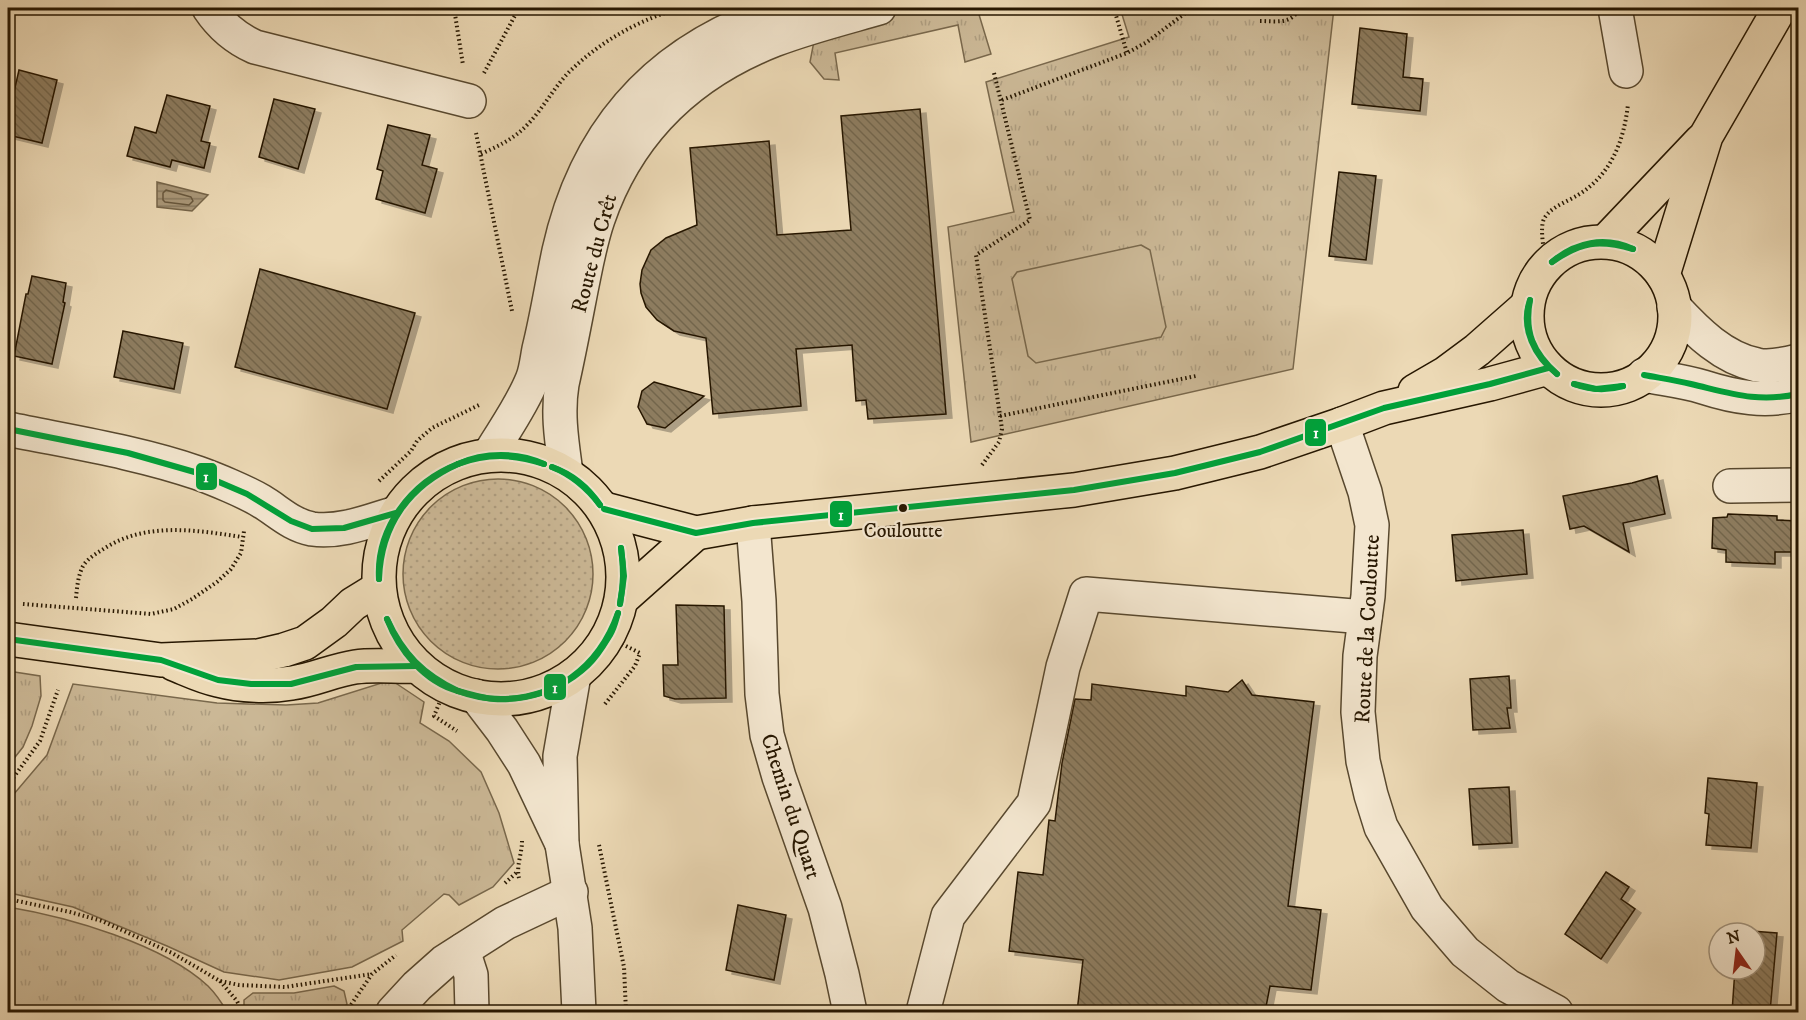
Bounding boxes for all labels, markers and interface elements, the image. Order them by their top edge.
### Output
street label: Route du Crêt [566,191,623,316]
line badge: 1 [1304,418,1327,447]
text: 1 [1313,423,1319,443]
line badge: 1 [195,462,218,491]
text: 1 [203,467,209,487]
line badge: 1 [829,500,853,528]
marker: Couloutte [897,502,909,514]
text: 1 [838,505,844,525]
place label: Couloutte [863,519,943,544]
street label: Route de la Couloutte [1349,534,1386,724]
line badge: 1 [543,673,567,701]
text: 1 [552,678,558,698]
street label: Chemin du Quart [754,730,827,883]
north arrow [1707,921,1767,981]
text: N [1725,926,1742,949]

